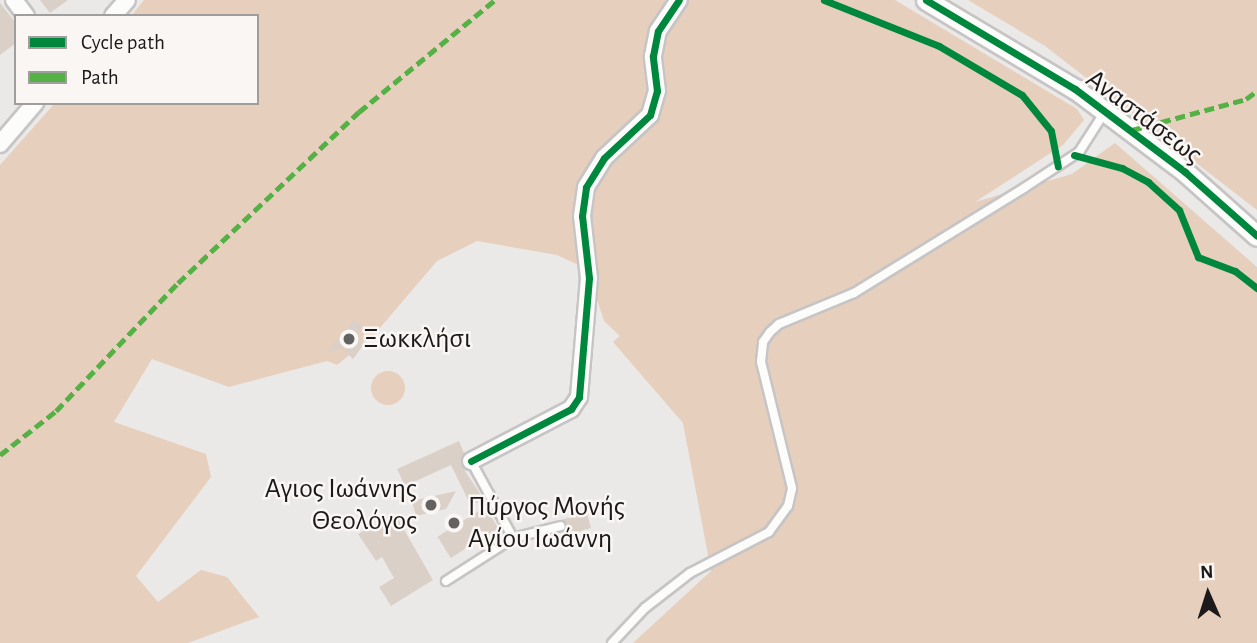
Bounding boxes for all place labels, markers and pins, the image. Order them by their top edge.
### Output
place label: Ξωκκλήσι [363,322,471,356]
marker: Ξωκκλήσι [341,331,357,347]
place label: Αγιος Ιωάννης Θεολόγος [265,472,417,538]
place label: Πύργος Μονής Αγίου Ιωάννη [468,490,625,556]
marker: Αγιος Ιωάννης Θεολόγος [423,497,439,513]
marker: Πύργος Μονής Αγίου Ιωάννη [446,515,462,531]

